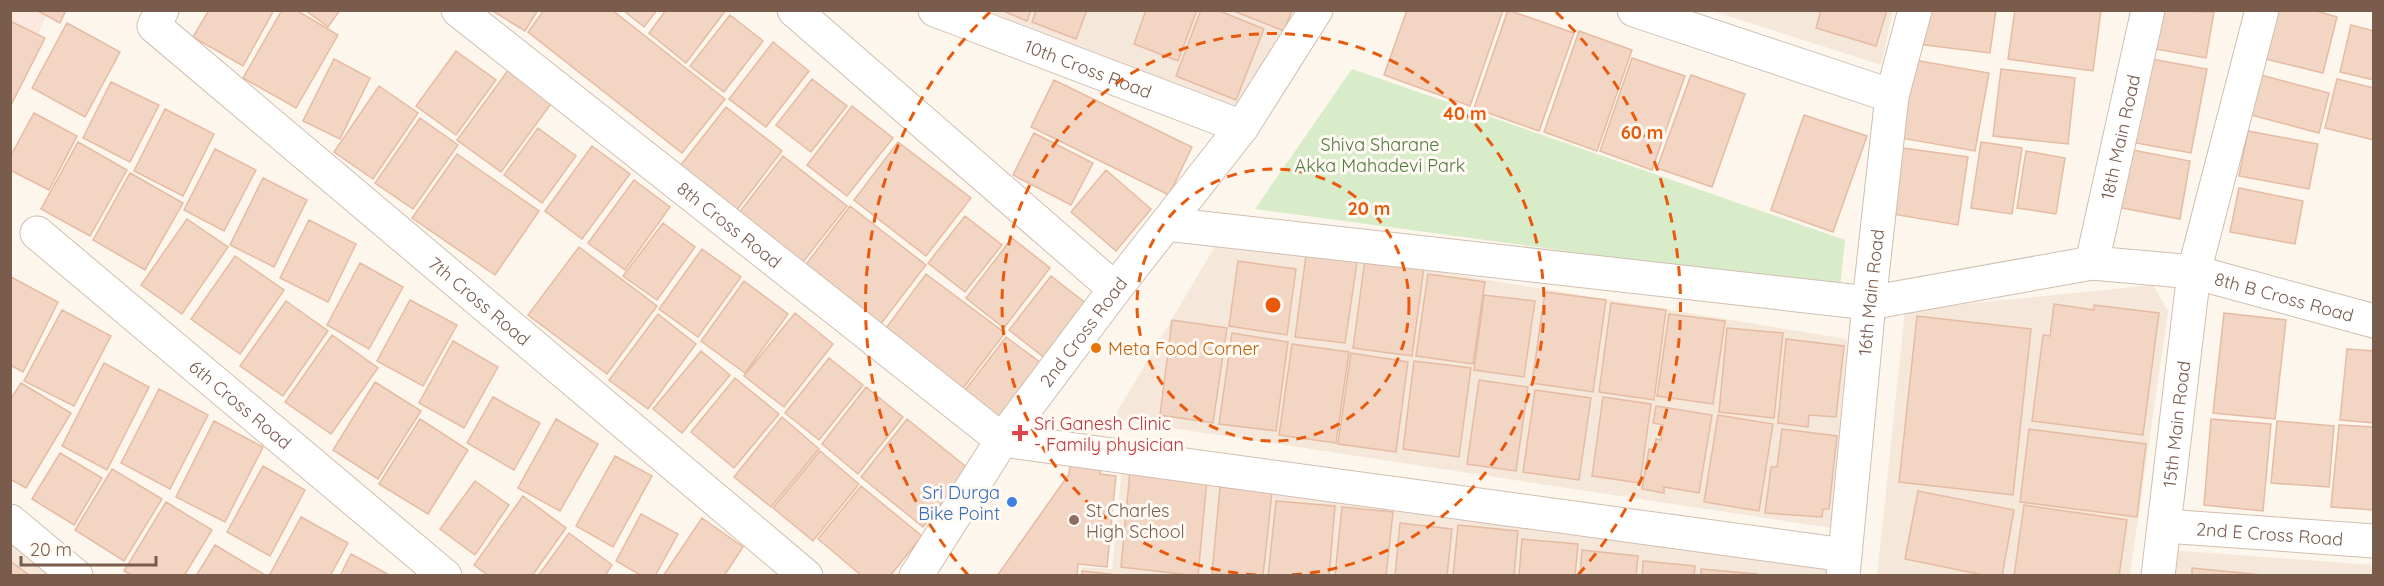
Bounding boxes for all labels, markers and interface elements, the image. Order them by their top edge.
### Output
street label: 10th Cross Road [1021,34,1155,103]
street label: 18th Main Road [2095,72,2145,202]
text: 40 m [1443,102,1487,125]
text: 60 m [1621,121,1663,144]
park label: Shiva Sharane Akka Mahadevi Park [1295,133,1465,177]
street label: 8th Cross Road [673,176,786,273]
text: 20 m [1348,197,1390,220]
street label: 16th Main Road [1853,228,1889,357]
street label: 7th Cross Road [424,251,535,350]
street label: 8th B Cross Road [2212,267,2357,327]
street label: 2nd Cross Road [1034,272,1132,392]
centre of rings [1263,295,1283,315]
place label: Meta Food Corner [1108,337,1260,360]
marker: Meta Food Corner [1089,341,1103,355]
street label: 6th Cross Road [185,355,296,454]
street label: 15th Main Road [2157,359,2195,489]
place label: Sri Ganesh Clinic - Family physician [1034,412,1184,456]
marker: Sri Ganesh Clinic - Family physician [1011,424,1029,442]
place label: Sri Durga Bike Point [918,481,1000,525]
marker: Sri Durga Bike Point [1005,495,1019,509]
place label: St Charles High School [1086,499,1185,543]
marker: St Charles High School [1067,513,1081,527]
street label: 2nd E Cross Road [2196,517,2344,550]
scale bar [21,529,156,567]
text: 20 m [30,538,72,561]

